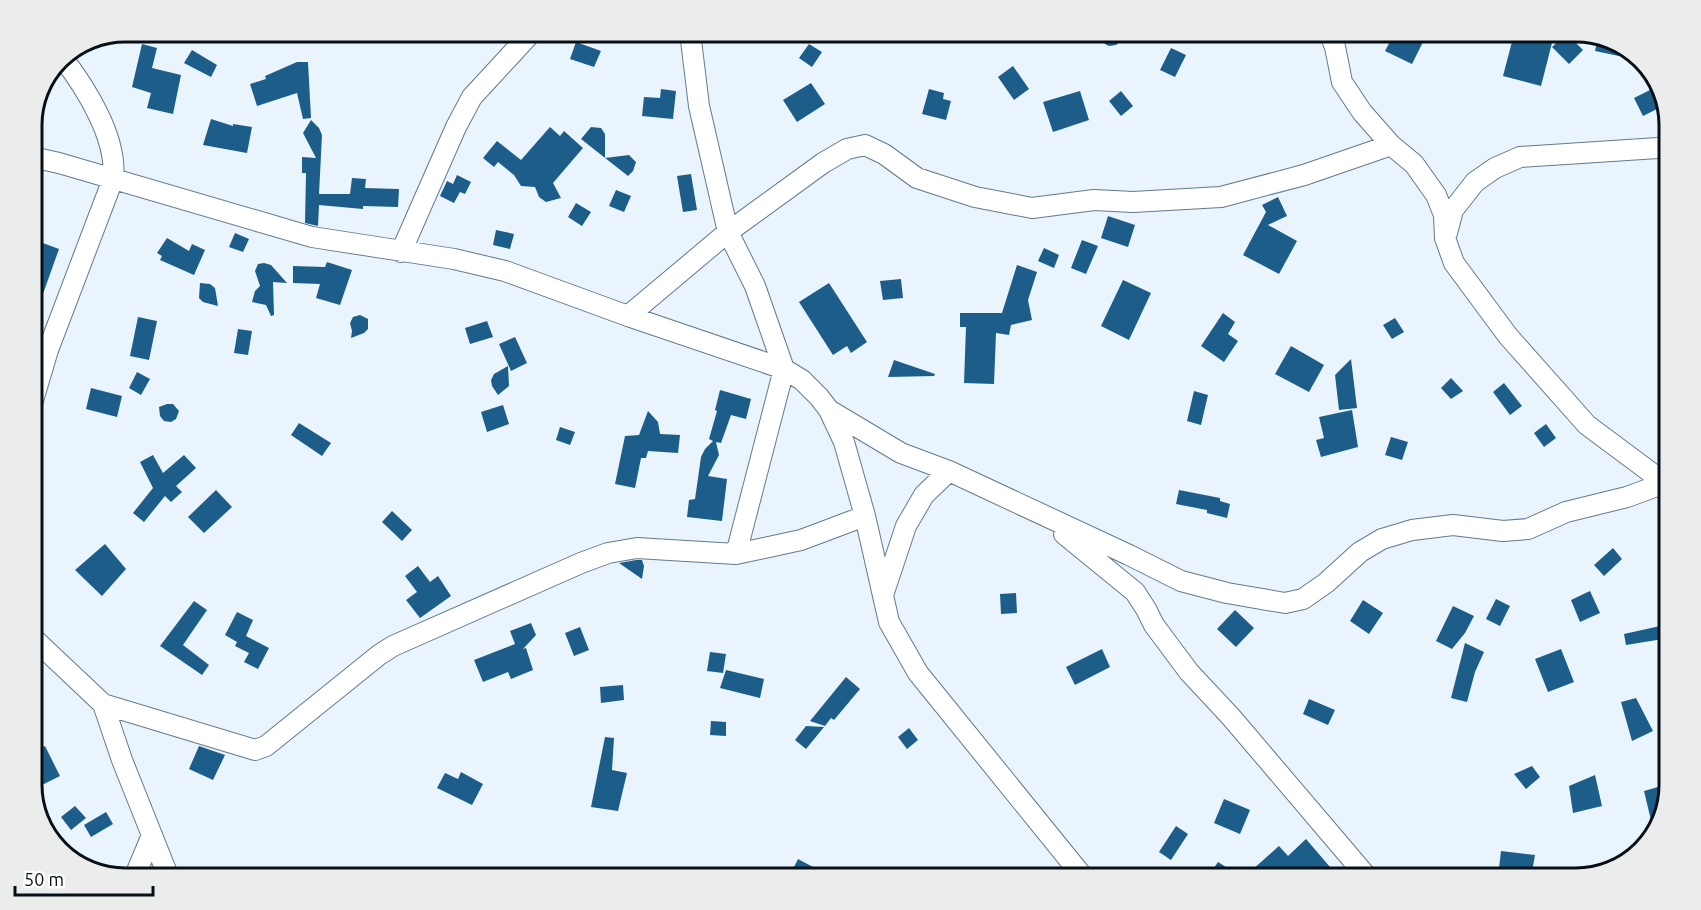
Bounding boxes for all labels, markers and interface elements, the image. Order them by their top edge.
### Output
scale bar [15,859,153,897]
text: 50 m [24,869,64,889]

